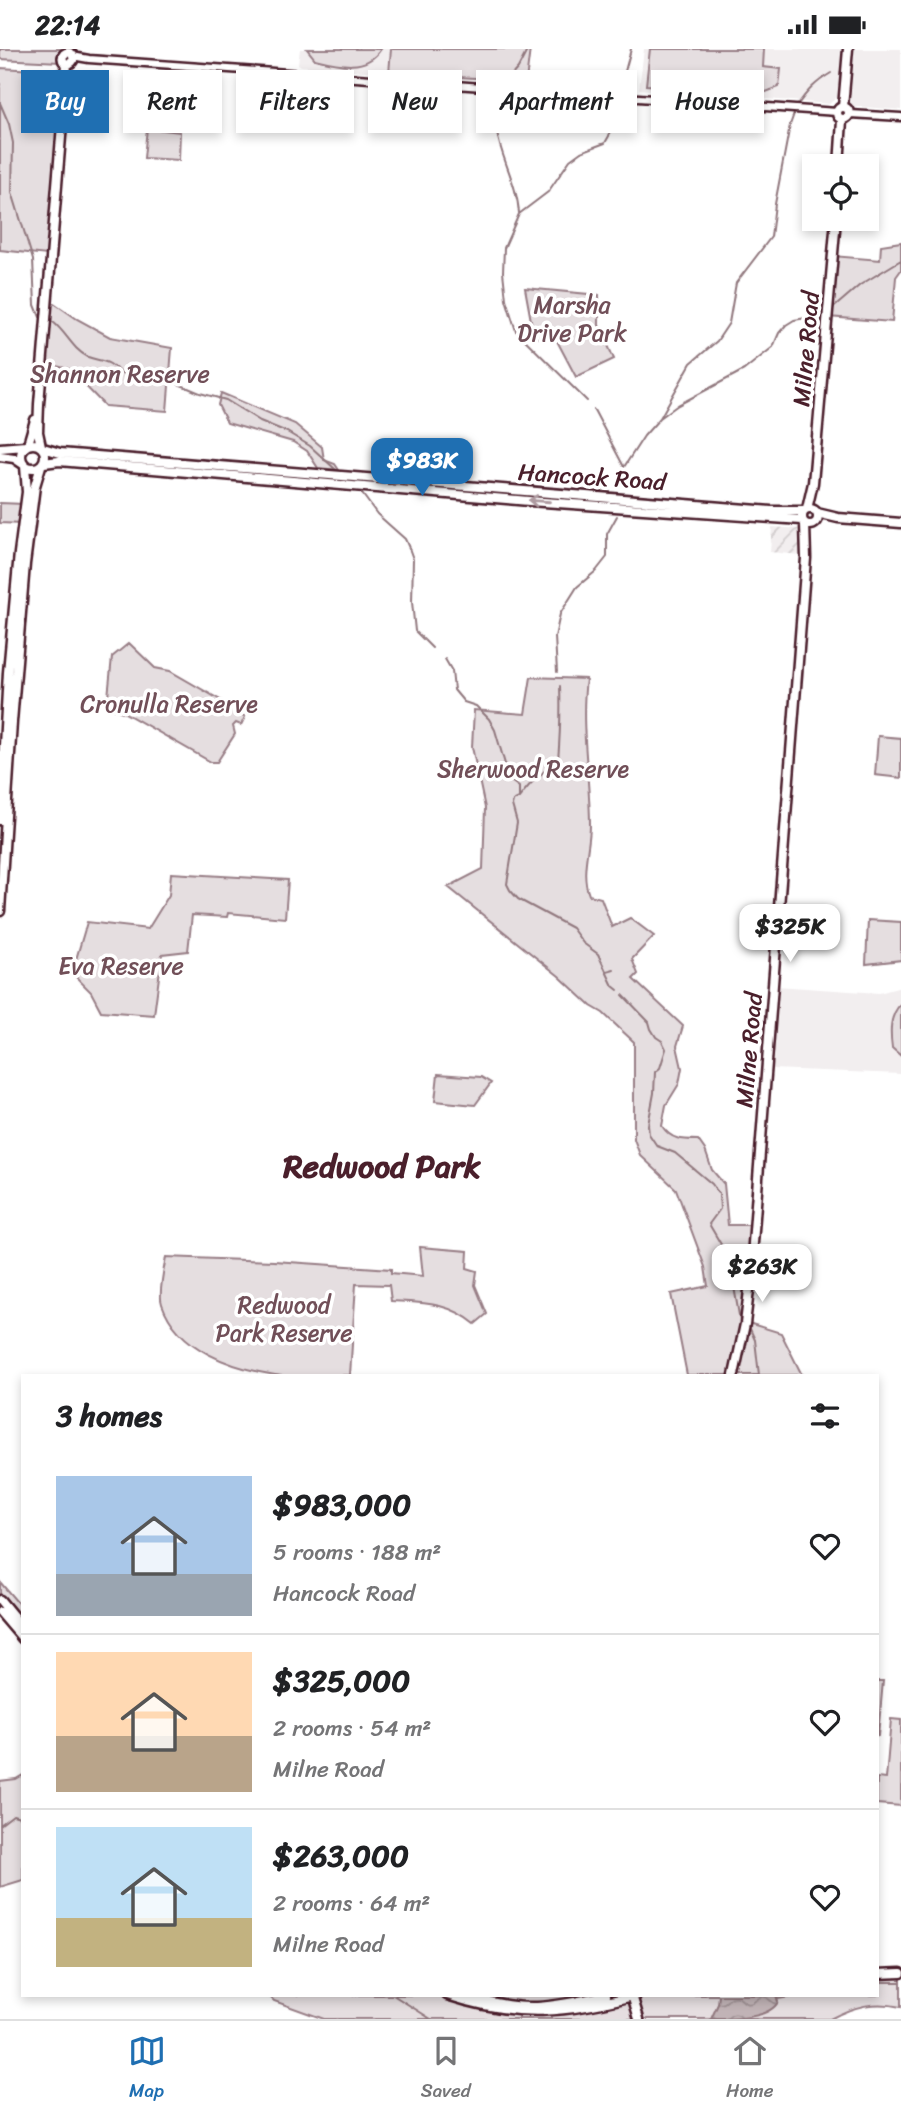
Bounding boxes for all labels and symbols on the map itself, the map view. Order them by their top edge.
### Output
park label: Marsha Drive Park [517,284,627,354]
street label: Milne Road [780,288,832,408]
park label: Shannon Reserve [30,353,210,395]
pin: $983K [373,439,471,498]
street label: Hancock Road [517,451,669,503]
one-way arrow [528,495,551,508]
park label: Cronulla Reserve [80,683,258,725]
park label: Sherwood Reserve [437,748,630,790]
pin: $325K [741,905,839,964]
park label: Eva Reserve [58,945,184,987]
street label: Milne Road [723,989,775,1109]
district label: Redwood Park [282,1138,482,1195]
pin: $263K [713,1245,811,1304]
park label: Redwood Park Reserve [215,1284,353,1354]

